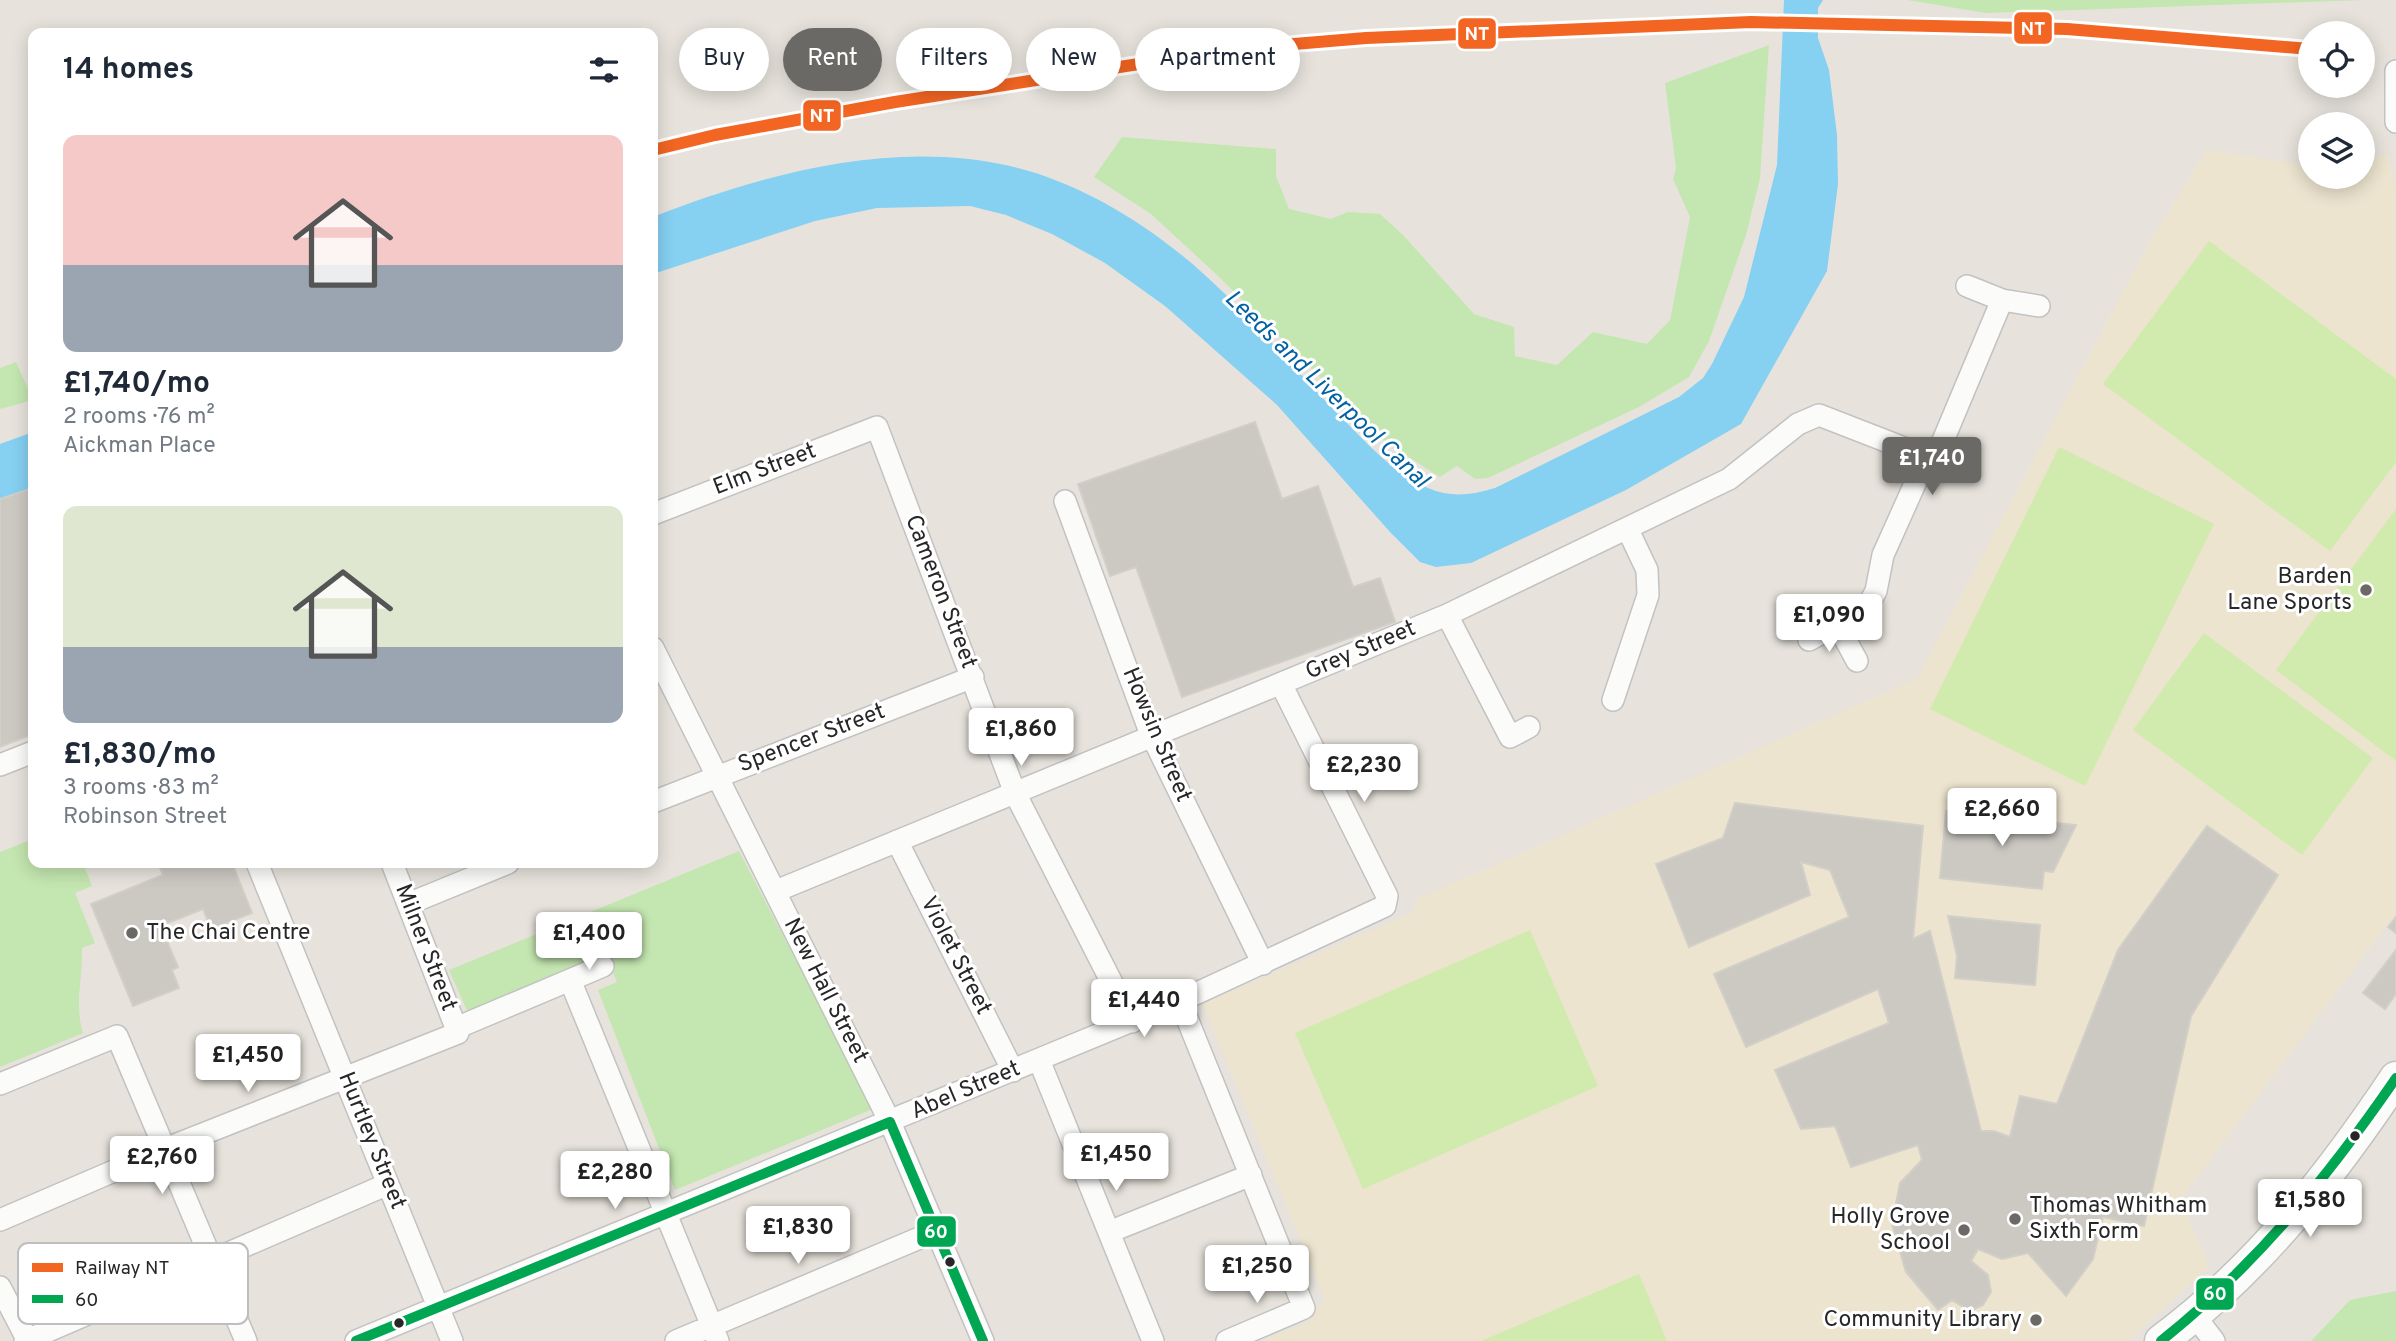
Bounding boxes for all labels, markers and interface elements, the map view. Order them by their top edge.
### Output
line badge: NT [2013,11,2053,45]
line badge: NT [1457,17,1497,50]
text: NT [2020,18,2046,42]
map controls [2298,21,2375,189]
button: locate [2298,21,2375,98]
text: NT [1464,23,1490,47]
chip: Buy [679,28,769,91]
chip: Rent [783,28,882,91]
chip: Filters [896,28,1012,91]
chip: New [1026,28,1121,91]
chip: Apartment [1135,28,1300,91]
icon: filters [585,51,623,89]
text: 14 homes [63,52,194,89]
line badge: NT [802,99,842,132]
text: NT [809,105,835,129]
button: layers [2298,112,2375,189]
icon: home [280,180,406,306]
water label: Leeds and Liverpool Canal [1217,284,1436,497]
text: £1,740/mo [63,366,210,403]
text: 2 rooms · 76 m² [63,403,215,432]
text: Aickman Place [63,432,216,461]
street label: Elm Street [709,437,821,503]
pin: £1,740 [1875,438,1989,497]
text: £1,740 [1898,445,1966,474]
street label: Cameron Street [897,511,983,673]
icon: home [280,551,406,677]
place label: Barden Lane Sports [2227,563,2352,618]
marker: Barden Lane Sports [2358,582,2374,598]
pin: £1,090 [1772,594,1886,654]
text: £1,090 [1792,602,1866,631]
street label: Grey Street [1301,615,1421,687]
street label: Howsin Street [1115,663,1197,807]
street label: Spencer Street [734,698,890,780]
pin: £1,860 [964,708,1078,768]
text: £1,860 [985,716,1057,745]
text: £1,830/mo [63,737,216,774]
pin: £2,230 [1307,744,1421,804]
text: £2,230 [1326,752,1402,781]
text: 3 rooms · 83 m² [63,774,219,803]
pin: £2,660 [1945,788,2059,848]
text: £2,660 [1963,796,2041,825]
text: Robinson Street [63,803,227,832]
street label: Milner Street [387,880,463,1016]
street label: Violet Street [913,892,997,1020]
pin: £1,400 [532,912,646,972]
street label: New Hall Street [776,914,874,1068]
place label: The Chai Centre [146,919,311,948]
text: £1,400 [552,920,626,949]
marker: The Chai Centre [124,925,140,941]
pin: £1,440 [1087,979,1201,1039]
text: £1,440 [1107,987,1181,1016]
pin: £1,450 [191,1034,305,1094]
text: £1,450 [212,1042,284,1071]
street label: Abel Street [907,1055,1025,1127]
street label: Hurtley Street [330,1068,412,1214]
unlabelled marker [2348,1129,2362,1143]
pin: £1,450 [1059,1134,1173,1193]
pin: £2,760 [105,1136,219,1196]
text: £1,450 [1080,1141,1152,1170]
text: £2,760 [126,1144,198,1173]
pin: £2,280 [558,1152,672,1211]
text: £2,280 [577,1159,653,1188]
pin: £1,580 [2253,1180,2367,1239]
text: £1,580 [2274,1187,2346,1216]
place label: Thomas Whitham Sixth Form [2029,1192,2207,1247]
place label: Holly Grove School [1830,1203,1950,1258]
pin: £1,830 [741,1206,855,1266]
marker: Thomas Whitham Sixth Form [2007,1211,2023,1227]
text: £1,830 [762,1214,834,1243]
line badge: 60 [916,1215,957,1248]
text: 60 [924,1221,948,1245]
marker: Holly Grove School [1956,1222,1972,1238]
legend [18,1243,248,1324]
pin: £1,250 [1200,1246,1314,1305]
text: £1,250 [1221,1253,1293,1282]
unlabelled marker [943,1255,957,1269]
text: Railway NT [75,1257,170,1281]
line badge: 60 [2195,1277,2235,1311]
text: 60 [2203,1283,2227,1307]
text: 60 [75,1289,99,1313]
place label: Community Library [1824,1306,2022,1335]
marker: Community Library [2028,1312,2044,1328]
unlabelled marker [392,1316,406,1330]

